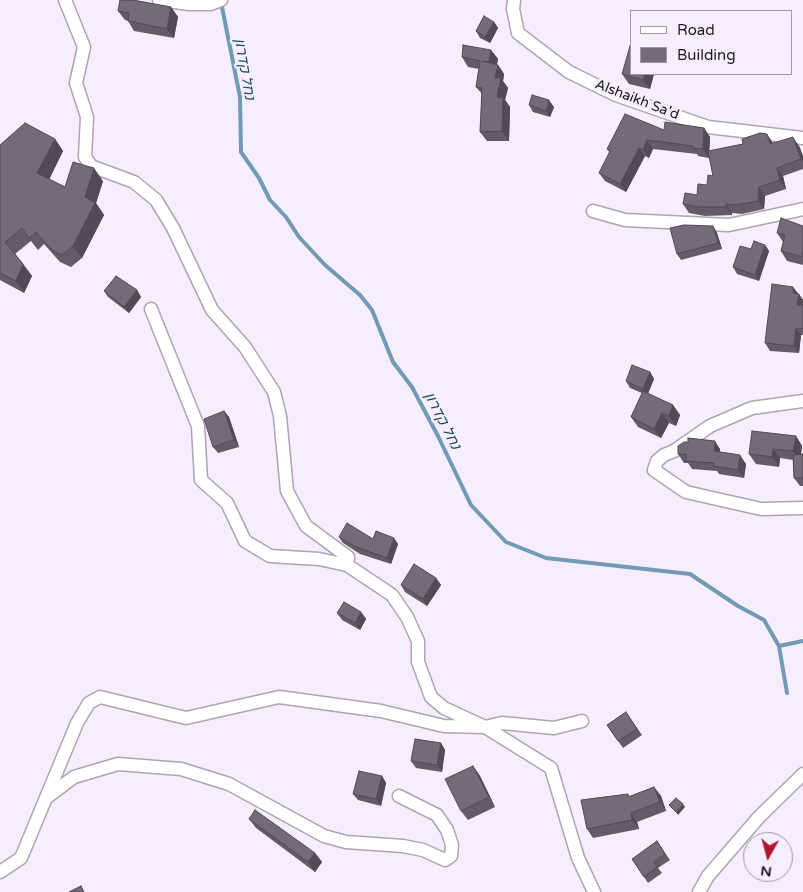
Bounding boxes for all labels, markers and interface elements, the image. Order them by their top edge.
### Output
legend [630,10,793,75]
text: Road [677,21,715,39]
water label: נחל קדרון [230,37,258,101]
text: Building [677,46,736,64]
street label: Alshaikh Sa'd [593,76,681,124]
water label: נחל קדרון [420,389,464,453]
north arrow [743,832,793,882]
text: N [760,862,773,881]

